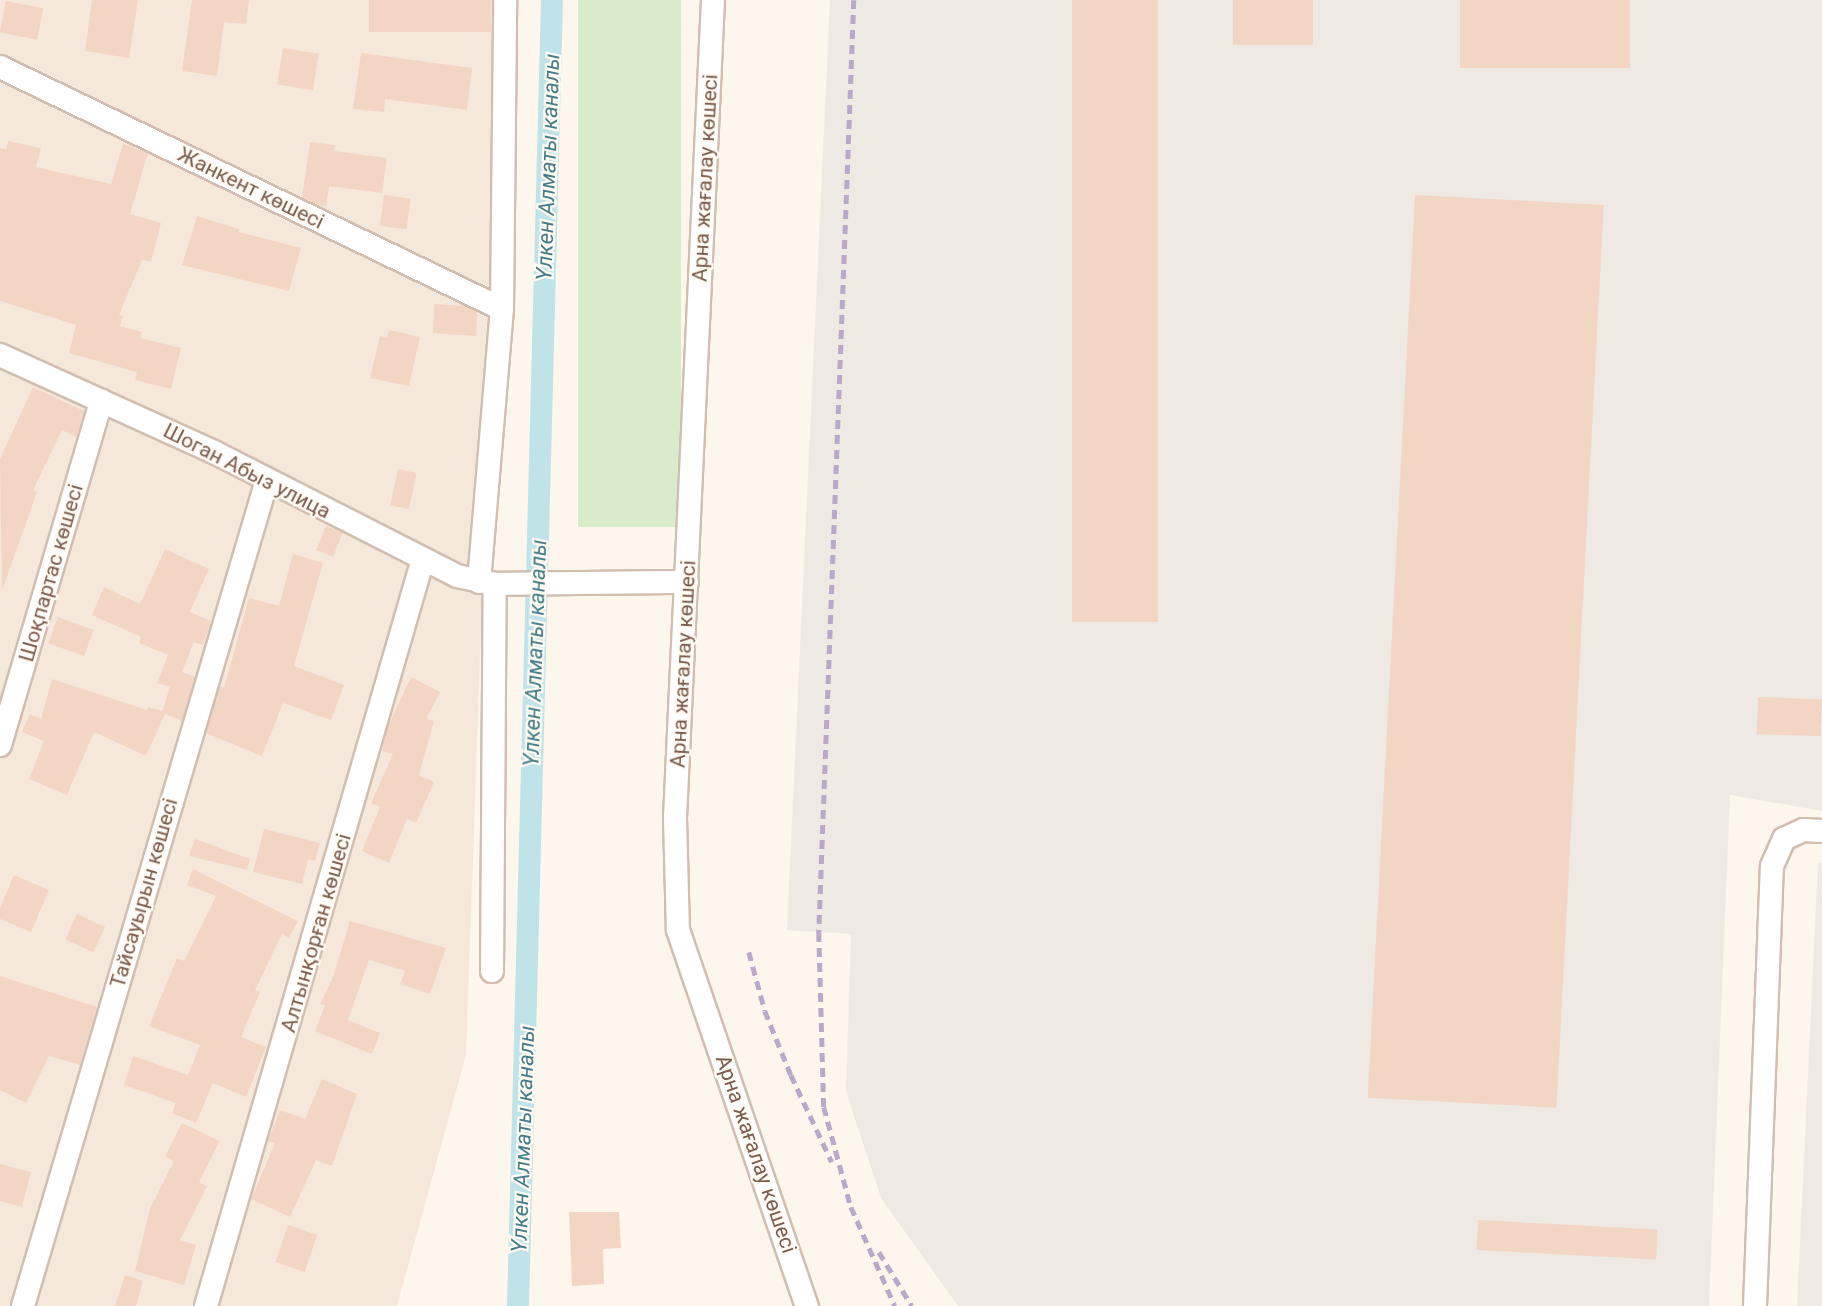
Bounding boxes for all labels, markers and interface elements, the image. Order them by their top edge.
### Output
water label: Үлкен Алматы каналы [531,53,565,281]
street label: Арна жағалау көшесі [687,74,723,282]
street label: Жанкент көшесі [174,142,328,234]
street label: Шоган Абыз улица [159,418,335,524]
street label: Шоқпартас көшесі [14,481,88,665]
water label: Үлкен Алматы каналы [518,539,552,767]
street label: Арна жағалау көшесі [665,560,701,768]
street label: Тайсауырын көшесі [105,795,183,991]
street label: Алтынқорған көшесі [276,831,356,1035]
water label: Үлкен Алматы каналы [506,1025,540,1253]
street label: Арна жағалау көшесі [710,1052,802,1256]

